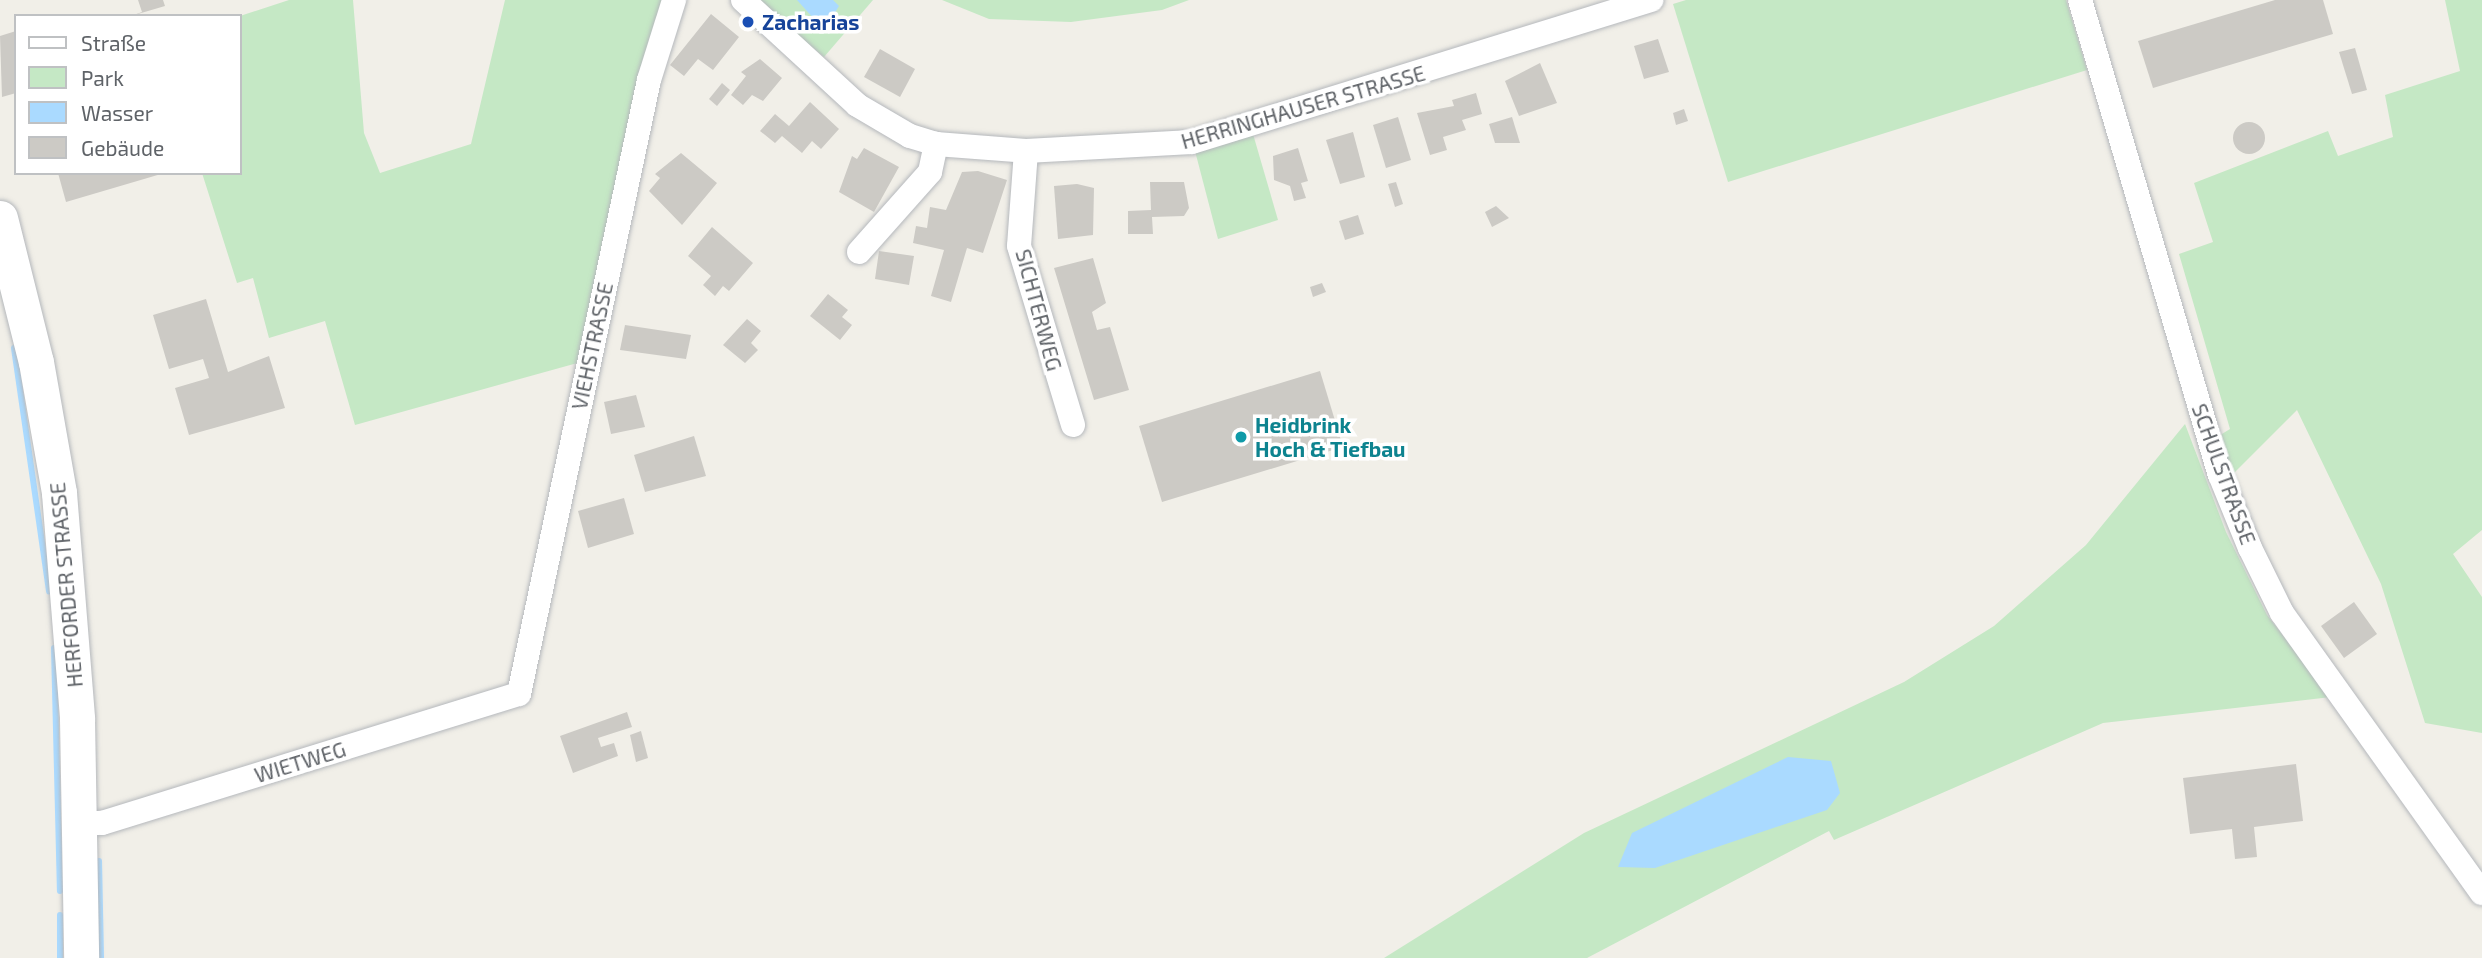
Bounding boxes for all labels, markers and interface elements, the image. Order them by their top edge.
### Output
place label: Zacharias [762,9,859,35]
legend [14,14,242,175]
marker: Zacharias [740,14,756,30]
text: Straße [81,30,146,55]
street label: HERRINGHAUSER STRASSE [1178,60,1428,154]
text: Park [81,65,124,90]
text: Wasser [81,100,153,125]
text: Gebäude [81,135,164,160]
street label: SICHTERWEG [1011,246,1067,374]
street label: VIEHSTRASSE [566,280,618,412]
street label: SCHULSTRASSE [2187,400,2261,548]
place label: Heidbrink Hoch & Tiefbau [1255,412,1406,462]
marker: Heidbrink Hoch & Tiefbau [1233,429,1249,445]
street label: HERFORDER STRASSE [44,481,88,689]
street label: WIETWEG [251,736,349,788]

